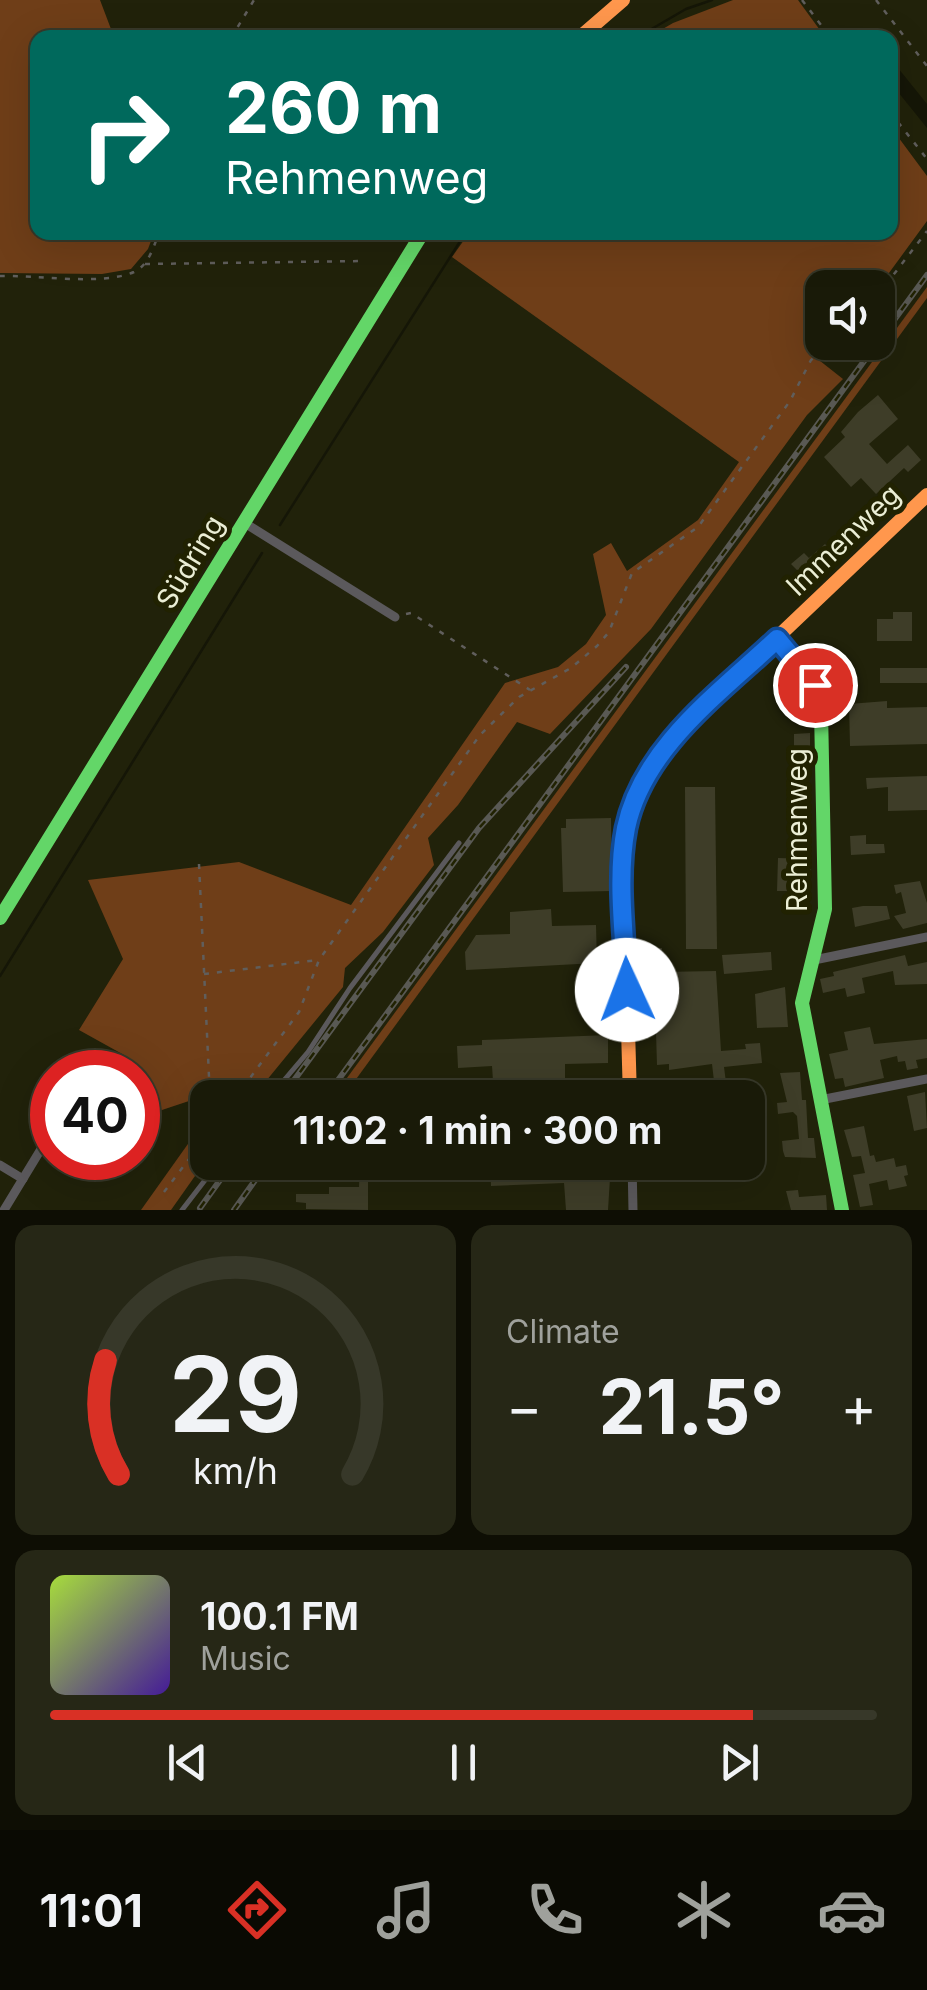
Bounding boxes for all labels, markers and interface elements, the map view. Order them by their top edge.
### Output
text: 260 m [225,65,442,150]
icon: right [60,70,190,200]
text: Rehmenweg [225,150,488,205]
map controls [805,270,895,360]
button: sound [805,270,895,360]
street label: Immenweg [779,477,907,603]
street label: Südring [149,509,231,615]
pin [773,643,858,728]
icon: arrive [788,658,843,713]
street label: Rehmenweg [780,748,814,912]
position arrow [575,938,679,1042]
speed limit sign: 40 [30,1050,160,1180]
text: 11:02 · 1 min · 300 m [293,1107,662,1153]
text: Climate [506,1312,620,1351]
text: 29 [169,1331,302,1457]
text: 21.5° [598,1361,785,1452]
text: − [506,1374,542,1440]
text: + [841,1374,877,1440]
text: km/h [193,1449,278,1493]
text: 100.1 FM [200,1593,359,1639]
text: Music [200,1639,291,1678]
icon: previous [160,1735,215,1790]
icon: pause [436,1735,491,1790]
icon: next [712,1735,767,1790]
icon: directions [222,1875,292,1945]
icon: music [371,1875,441,1945]
icon: phone [520,1875,590,1945]
icon: climate [669,1875,739,1945]
icon: car [817,1875,887,1945]
text: 11:01 [39,1883,143,1938]

